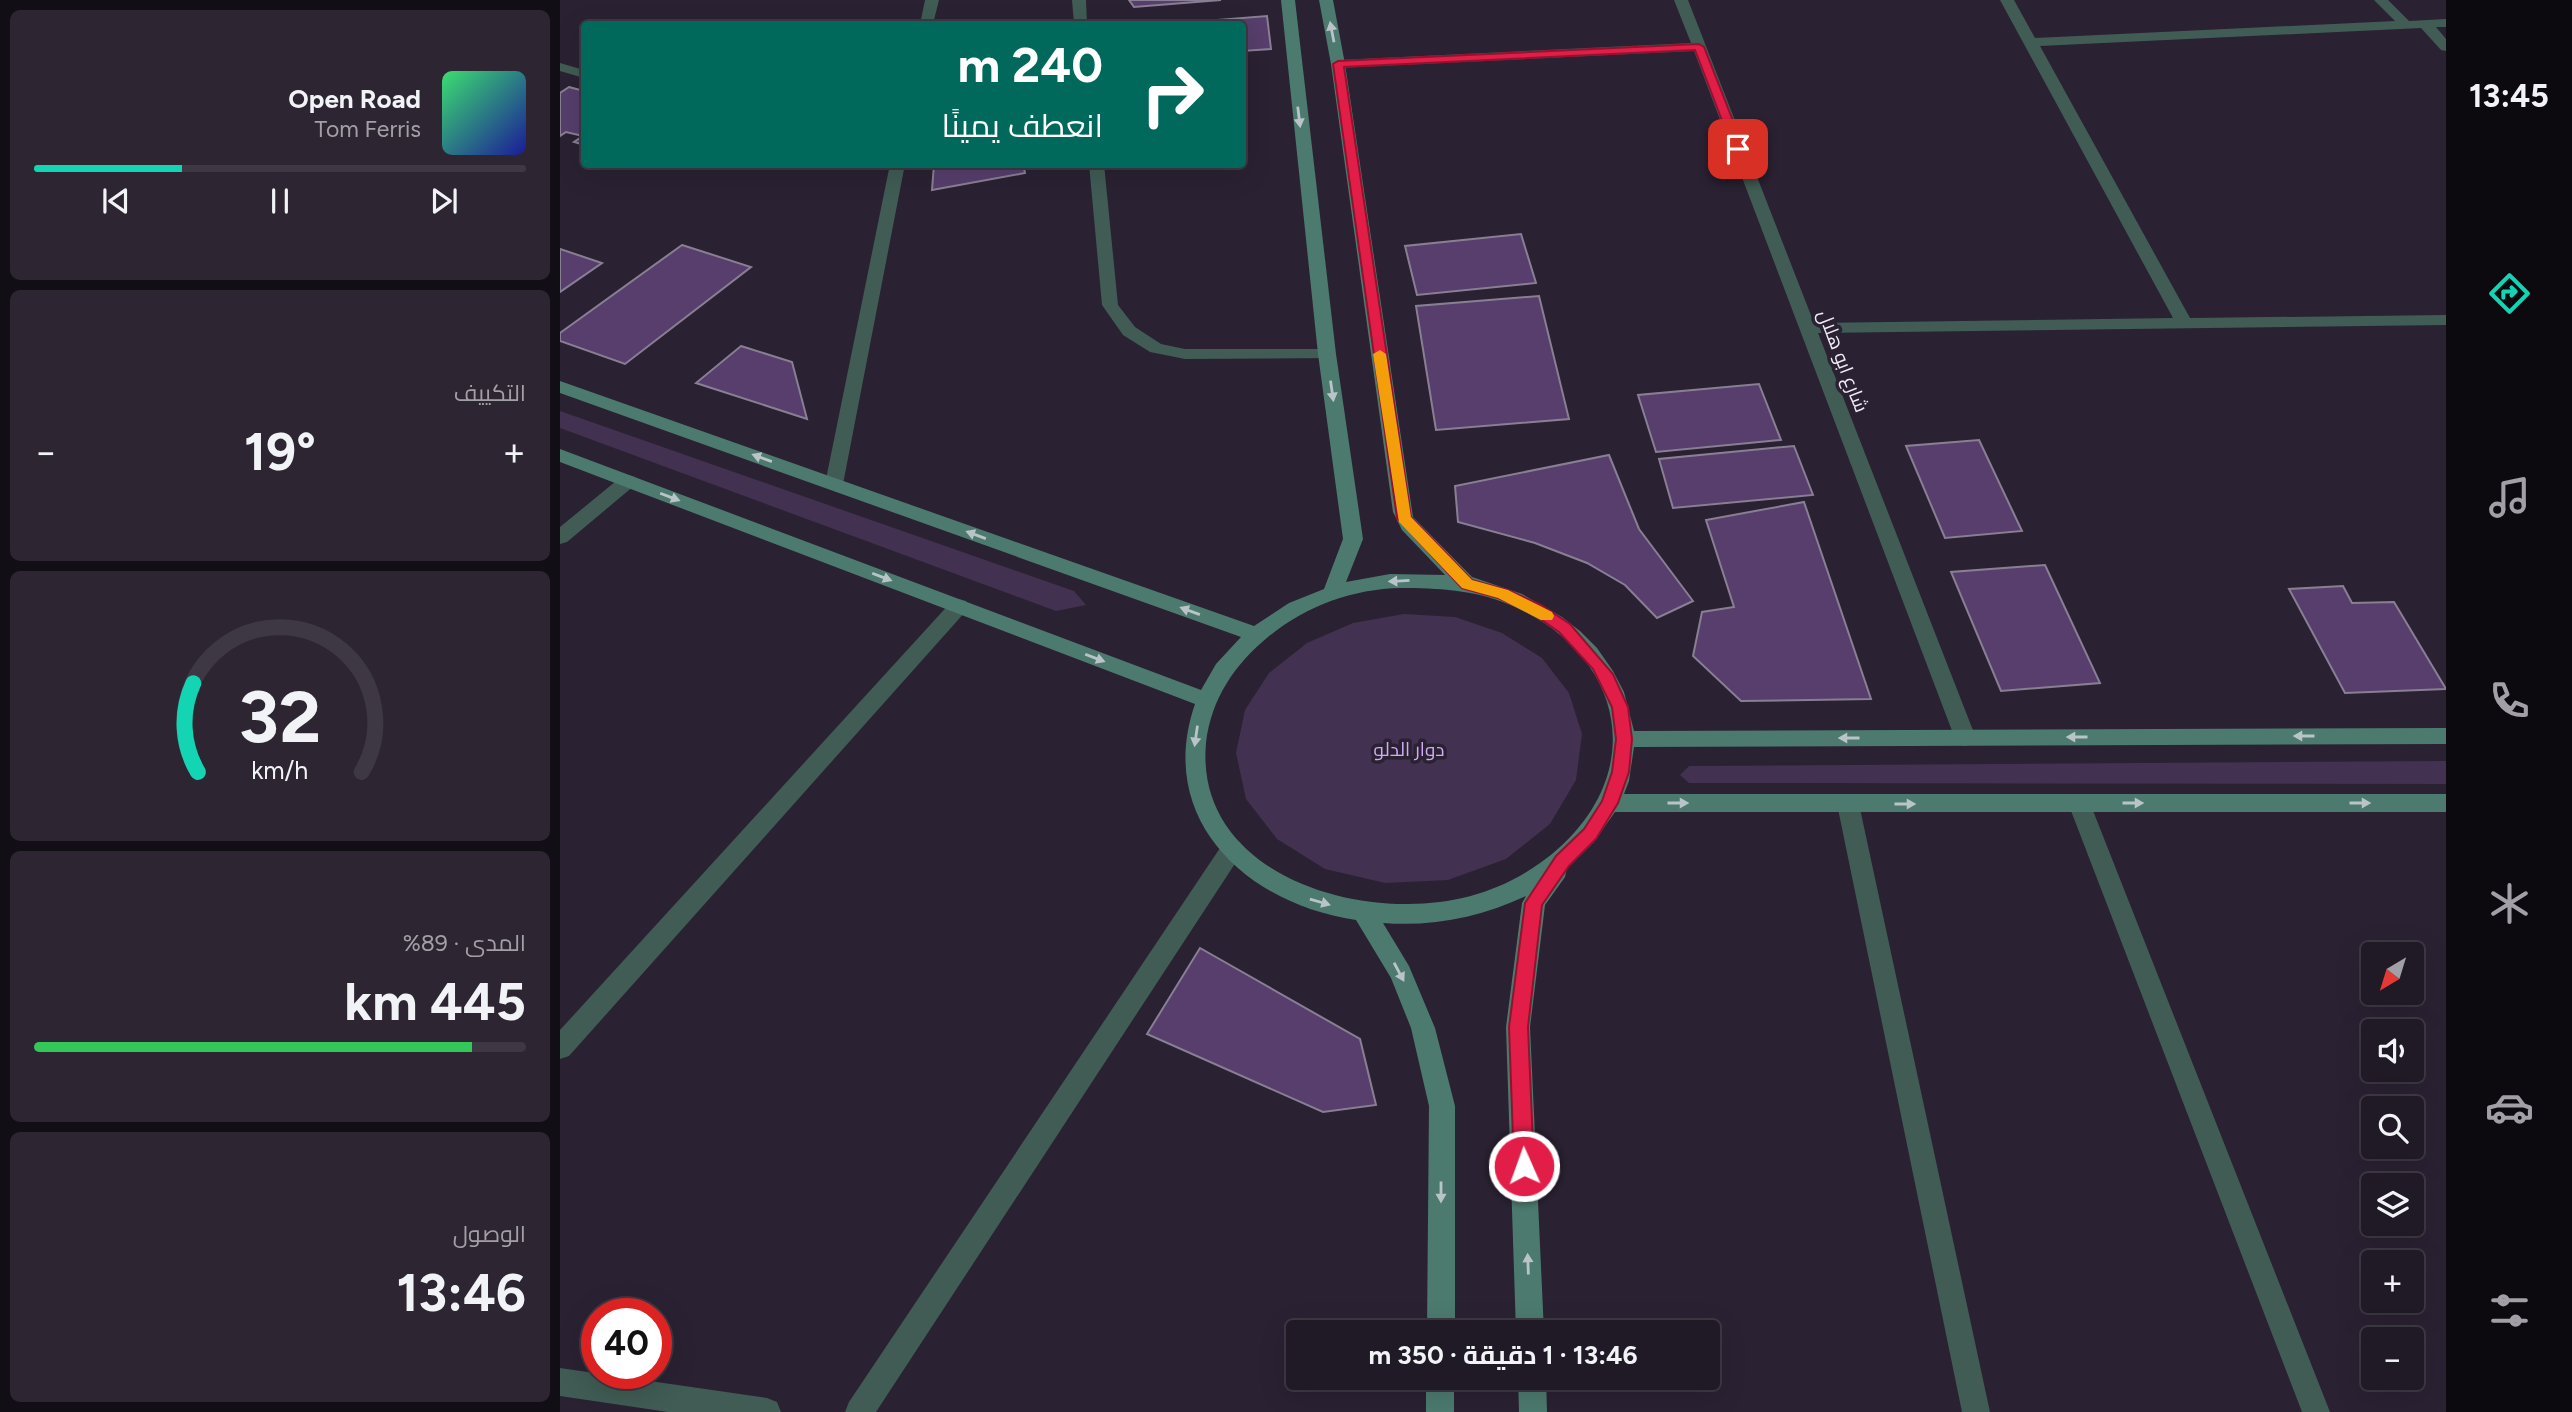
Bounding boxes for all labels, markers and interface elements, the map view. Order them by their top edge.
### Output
one-way arrow [1326,21,1337,43]
text: 240 m [957,35,1103,94]
icon: right [1127,49,1218,140]
text: 13:45 [2469,77,2549,115]
text: Open Road [288,83,421,115]
one-way arrow [1294,106,1305,128]
text: انعطف يمينًا [941,107,1103,145]
text: Tom Ferris [315,115,421,143]
pin [1708,119,1768,179]
icon: arrive [1719,130,1757,168]
icon: previous [97,182,135,220]
icon: pause [261,182,299,220]
icon: next [425,182,463,220]
icon: directions [2485,269,2534,318]
street label: شارع ابو هلال [1811,307,1873,416]
text: التكييف [454,379,526,407]
one-way arrow [1327,380,1338,402]
text: 19° [244,421,316,483]
text: − [34,429,58,475]
text: + [502,429,526,475]
one-way arrow [751,453,772,464]
icon: music [2485,473,2534,522]
one-way arrow [659,491,680,502]
one-way arrow [965,529,986,540]
one-way arrow [872,572,893,583]
one-way arrow [1388,576,1410,587]
one-way arrow [1180,606,1201,617]
one-way arrow [1085,652,1106,663]
text: 32 [239,673,321,760]
icon: phone [2485,676,2534,725]
one-way arrow [1190,725,1201,747]
one-way arrow [2066,731,2088,743]
one-way arrow [2293,731,2315,742]
one-way arrow [1838,732,1860,744]
park label: دوار الدلو [1373,738,1445,761]
text: km/h [251,755,309,785]
one-way arrow [1667,797,1689,809]
one-way arrow [2122,797,2144,809]
one-way arrow [2350,797,2372,809]
one-way arrow [1895,798,1917,810]
icon: climate [2485,879,2534,928]
one-way arrow [1309,897,1331,908]
text: المدى · 89% [403,929,526,957]
north arrow [2361,942,2424,1004]
map controls [2361,942,2424,1390]
one-way arrow [1393,962,1405,982]
text: 445 km [344,971,526,1033]
button: sound [2361,1019,2424,1082]
icon: car [2485,1083,2534,1132]
button: search [2361,1096,2424,1159]
position arrow [1487,1129,1561,1203]
button: layers [2361,1173,2424,1236]
one-way arrow [1435,1181,1447,1203]
text: الوصول [453,1220,526,1248]
button: + [2361,1250,2424,1313]
one-way arrow [1522,1252,1533,1274]
text: 13:46 [396,1262,526,1324]
icon: filters [2485,1286,2534,1335]
speed limit sign: 40 [581,1298,672,1389]
button: − [2361,1327,2424,1390]
text: 13:46 · 1 دقيقة · 350 m [1368,1339,1638,1371]

